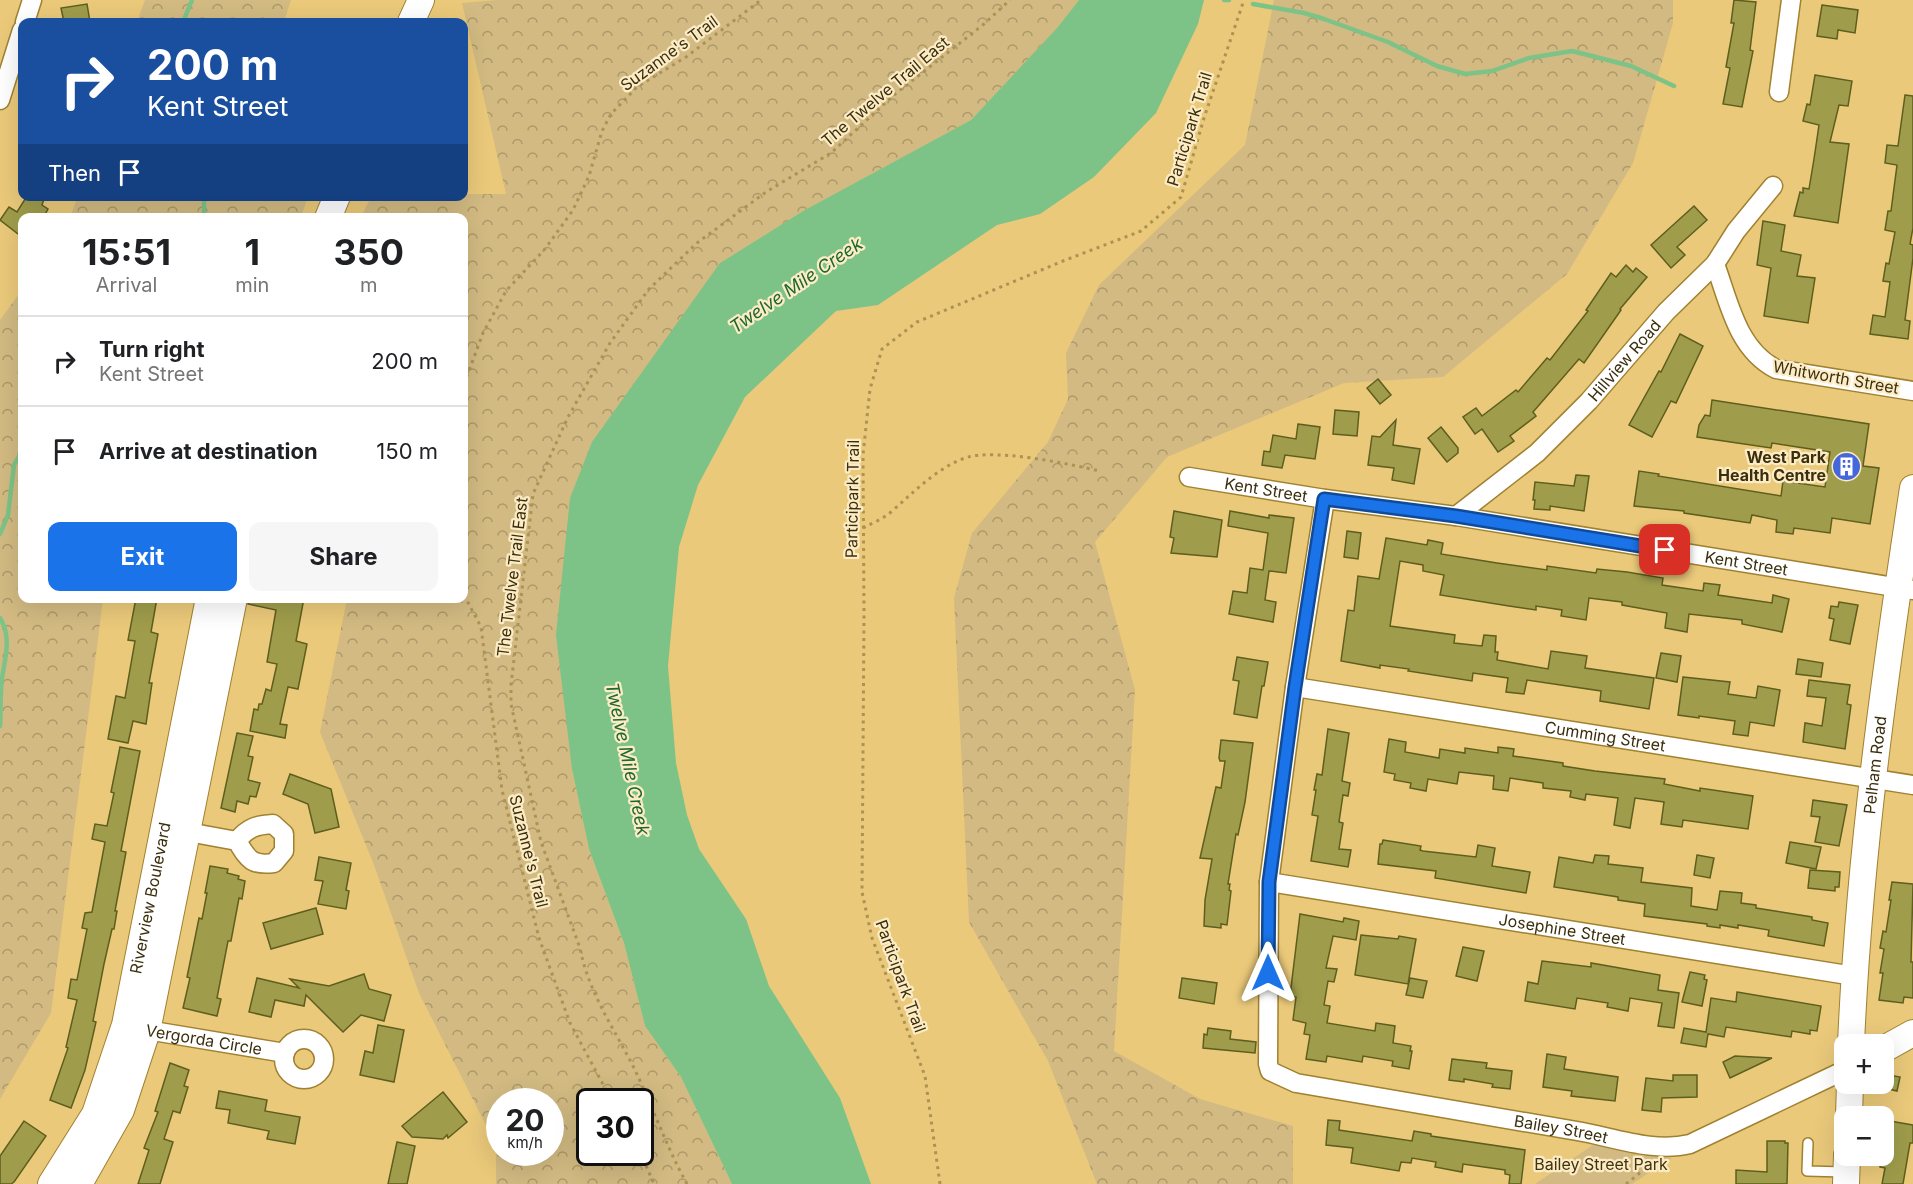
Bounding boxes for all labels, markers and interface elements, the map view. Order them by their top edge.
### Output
street label: Suzanne's Trail [616,11,722,95]
street label: The Twelve Trail East [817,32,953,150]
text: 200 m [147,39,278,90]
icon: right [48,42,126,120]
street label: Participark Trail [1162,70,1216,188]
text: Kent Street [147,90,288,123]
icon: arrive [113,156,146,189]
text: Then [48,160,101,186]
text: 15:51 [82,230,171,274]
text: 1 [245,230,260,274]
text: 350 [333,230,404,274]
water label: Twelve Mile Creek [726,232,867,337]
text: Arrival [96,273,157,297]
text: min [235,273,269,297]
text: m [360,273,377,297]
street label: Hillview Road [1583,315,1665,405]
text: Turn right [99,336,205,362]
icon: right [48,345,81,378]
text: 200 m [371,348,438,374]
street label: Whitworth Street [1771,356,1901,398]
text: Kent Street [99,362,204,386]
icon: arrive [48,435,81,468]
text: Arrive at destination [99,438,318,464]
text: 150 m [376,438,438,464]
street label: Participark Trail [841,440,863,558]
place label: West Park Health Centre [1718,447,1827,485]
building icon: West Park Health Centre [1831,450,1863,482]
street label: Kent Street [1223,473,1309,506]
street label: The Twelve Trail East [492,496,532,658]
button: Exit [48,522,237,591]
button: Share [249,522,438,591]
pin [1639,524,1690,575]
icon: arrive [1648,533,1681,566]
street label: Kent Street [1703,546,1789,580]
water label: Twelve Mile Creek [602,681,655,838]
street label: Pelham Road [1859,715,1890,815]
street label: Cumming Street [1543,717,1667,756]
street label: Suzanne's Trail [505,793,553,909]
street label: Riverview Boulevard [125,821,175,975]
street label: Josephine Street [1497,909,1627,949]
street label: Participark Trail [871,917,931,1035]
position arrow [1236,941,1300,1005]
street label: Vergorda Circle [144,1020,264,1059]
map controls [1834,1034,1894,1166]
button: + [1834,1034,1894,1094]
speed limit sign: 30 [576,1088,654,1166]
text: 20 [505,1102,545,1138]
button: − [1834,1106,1894,1166]
street label: Bailey Street [1513,1110,1610,1147]
text: km/h [507,1133,543,1152]
park label: Bailey Street Park [1534,1154,1668,1174]

